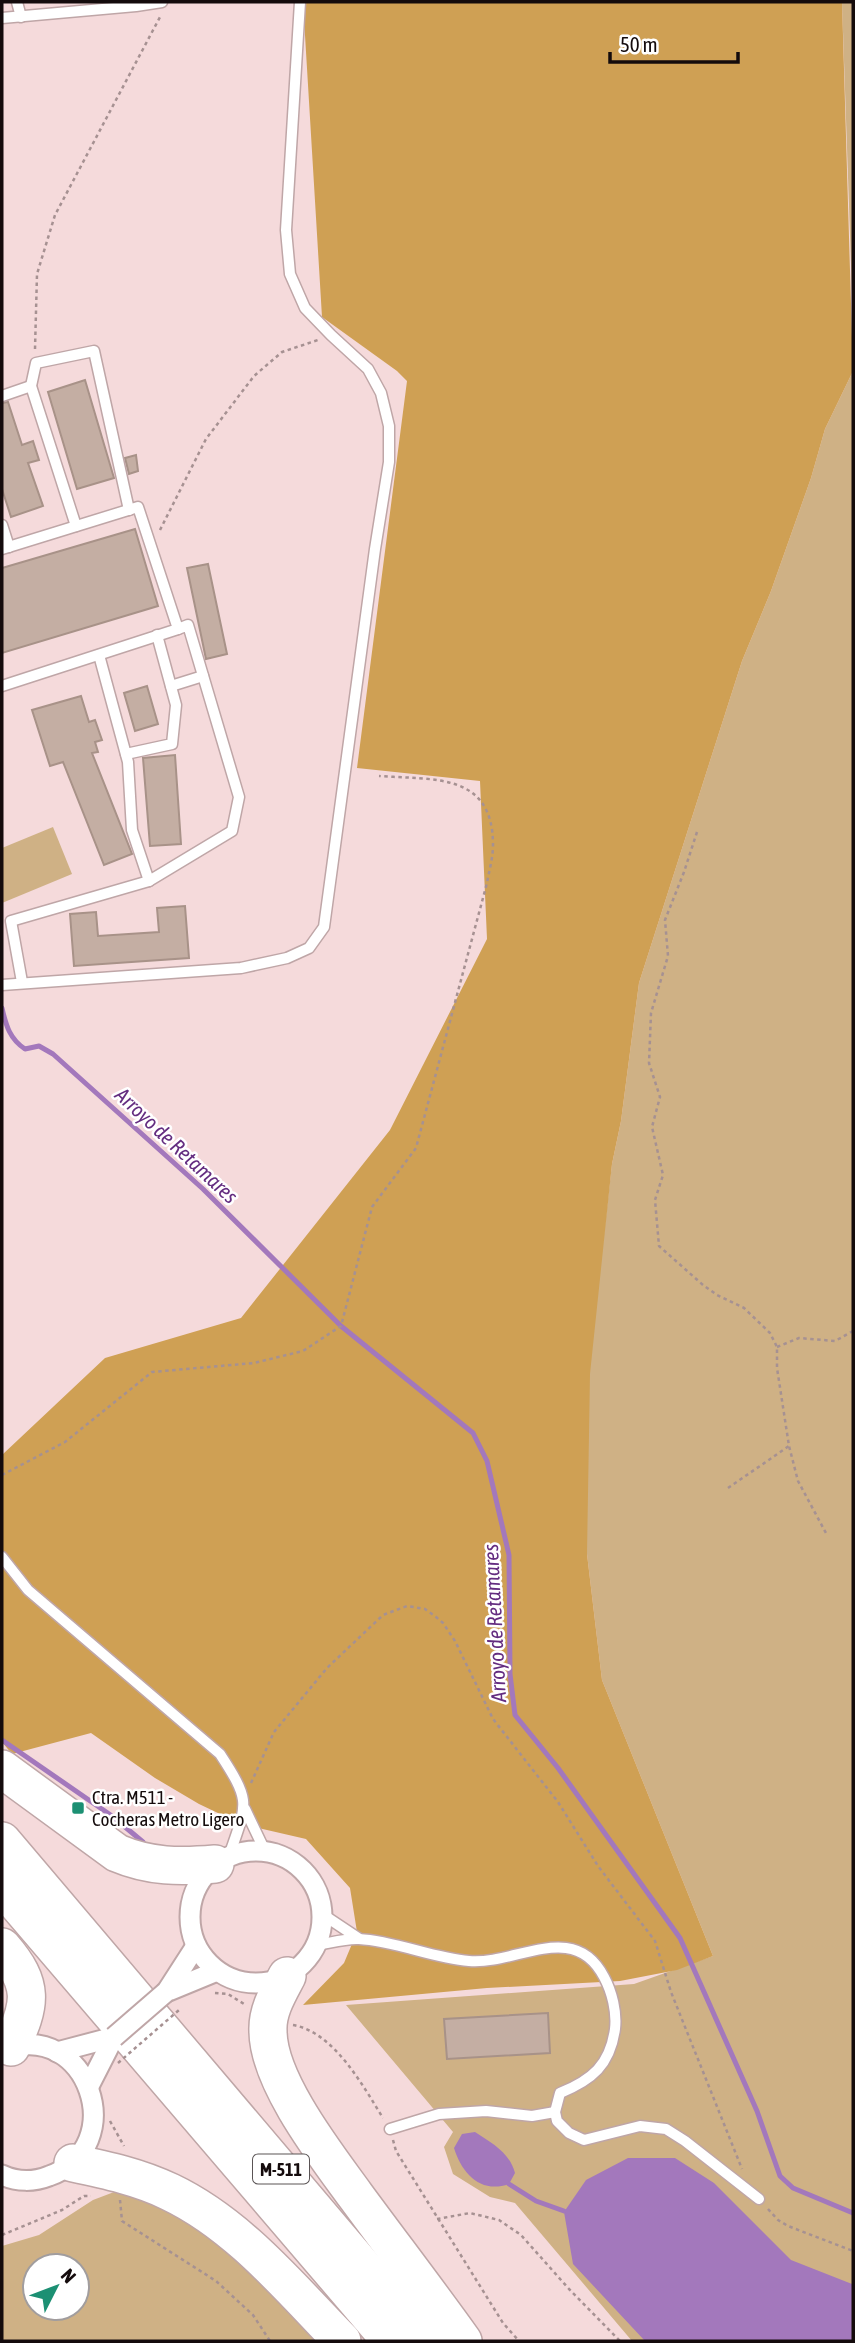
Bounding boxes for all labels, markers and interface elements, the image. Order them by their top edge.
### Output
scale bar [610,21,738,65]
text: 50 m [620,32,658,56]
water label: Arroyo de Retamares [110,1082,243,1208]
water label: Arroyo de Retamares [478,1543,510,1704]
place label: Ctra. M511 - Cocheras Metro Ligero [92,1786,244,1830]
marker: Ctra. M511 - Cocheras Metro Ligero [70,1800,86,1816]
road number: M-511 [253,2154,309,2183]
north arrow [21,2252,91,2322]
text: N [57,2264,81,2287]

